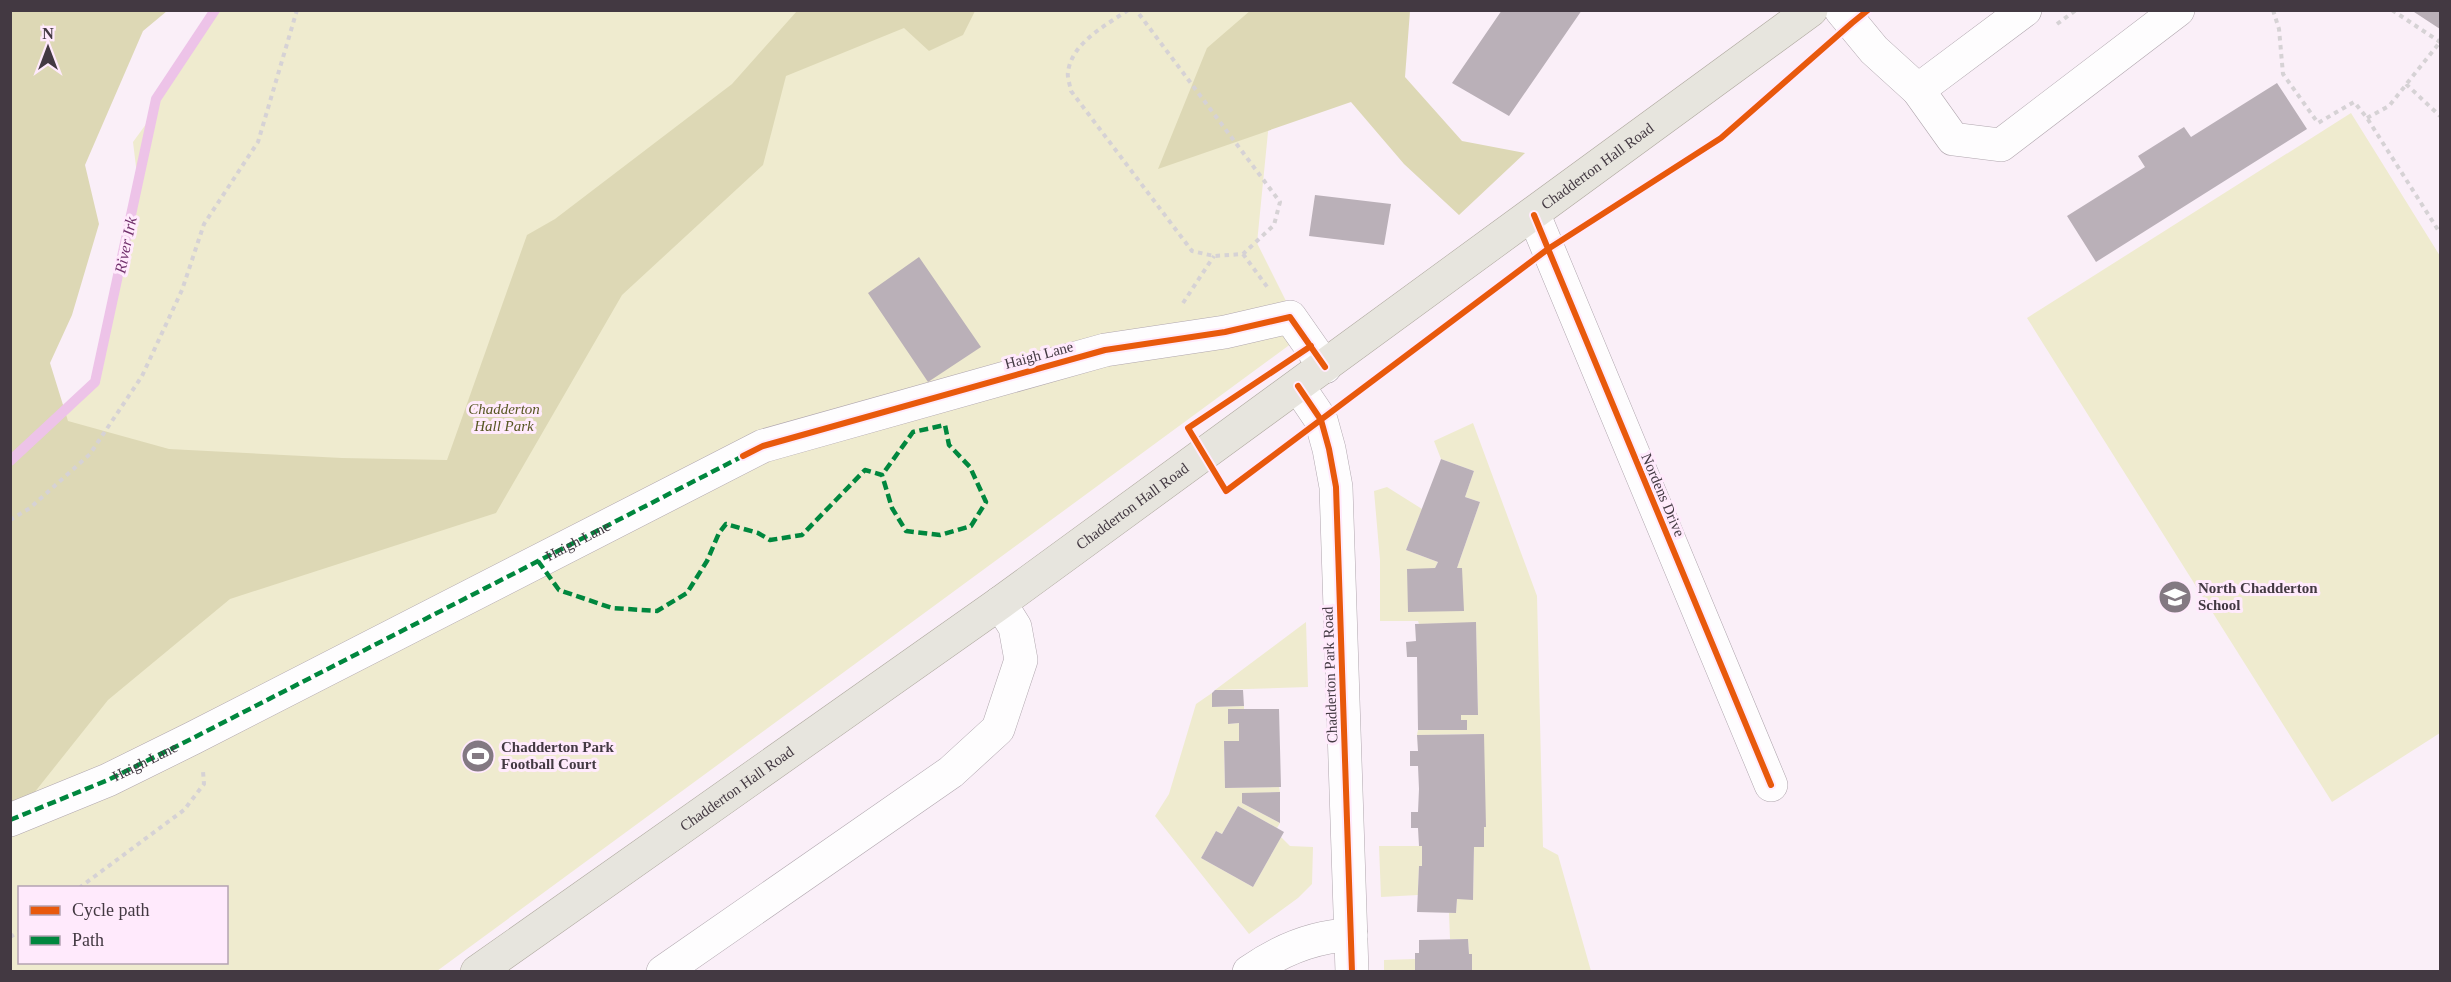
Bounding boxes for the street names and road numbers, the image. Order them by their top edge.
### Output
street label: Chadderton Hall Road [1538,120,1657,213]
street label: Haigh Lane [1003,338,1075,372]
street label: Nordens Drive [1638,451,1688,539]
street label: Chadderton Hall Road [1073,460,1192,553]
street label: Haigh Lane [543,518,613,564]
street label: Chadderton Park Road [1320,606,1340,744]
street label: Haigh Lane [110,739,180,785]
street label: Chadderton Hall Road [677,743,797,834]

